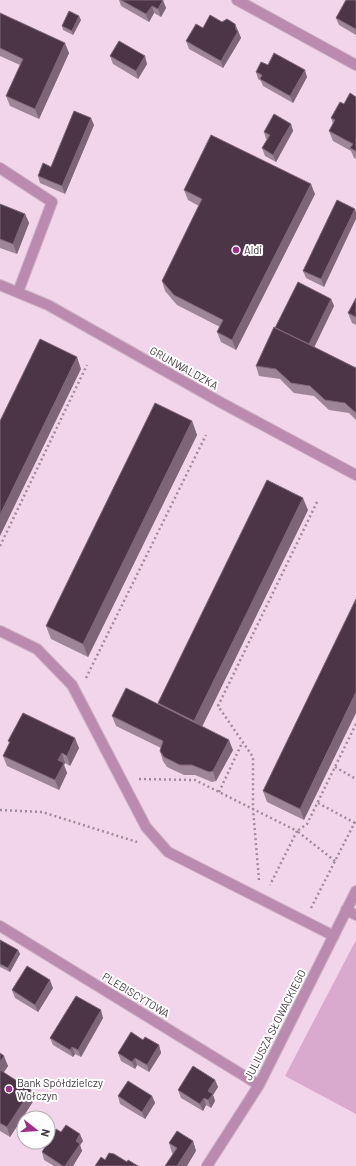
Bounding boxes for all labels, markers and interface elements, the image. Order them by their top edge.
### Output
place label: Aldi [244,243,262,256]
marker: Aldi [231,245,241,255]
street label: GRUNWALDZKA [148,343,221,392]
street label: JULIUSZA SŁOWACKIEGO [241,967,308,1082]
street label: PLEBISCYTOWA [100,969,173,1020]
place label: Bank Spółdzielczy Wołczyn [17,1076,103,1102]
marker: Bank Spółdzielczy Wołczyn [4,1084,14,1094]
north arrow [16,1110,56,1150]
text: N [39,1128,53,1138]

